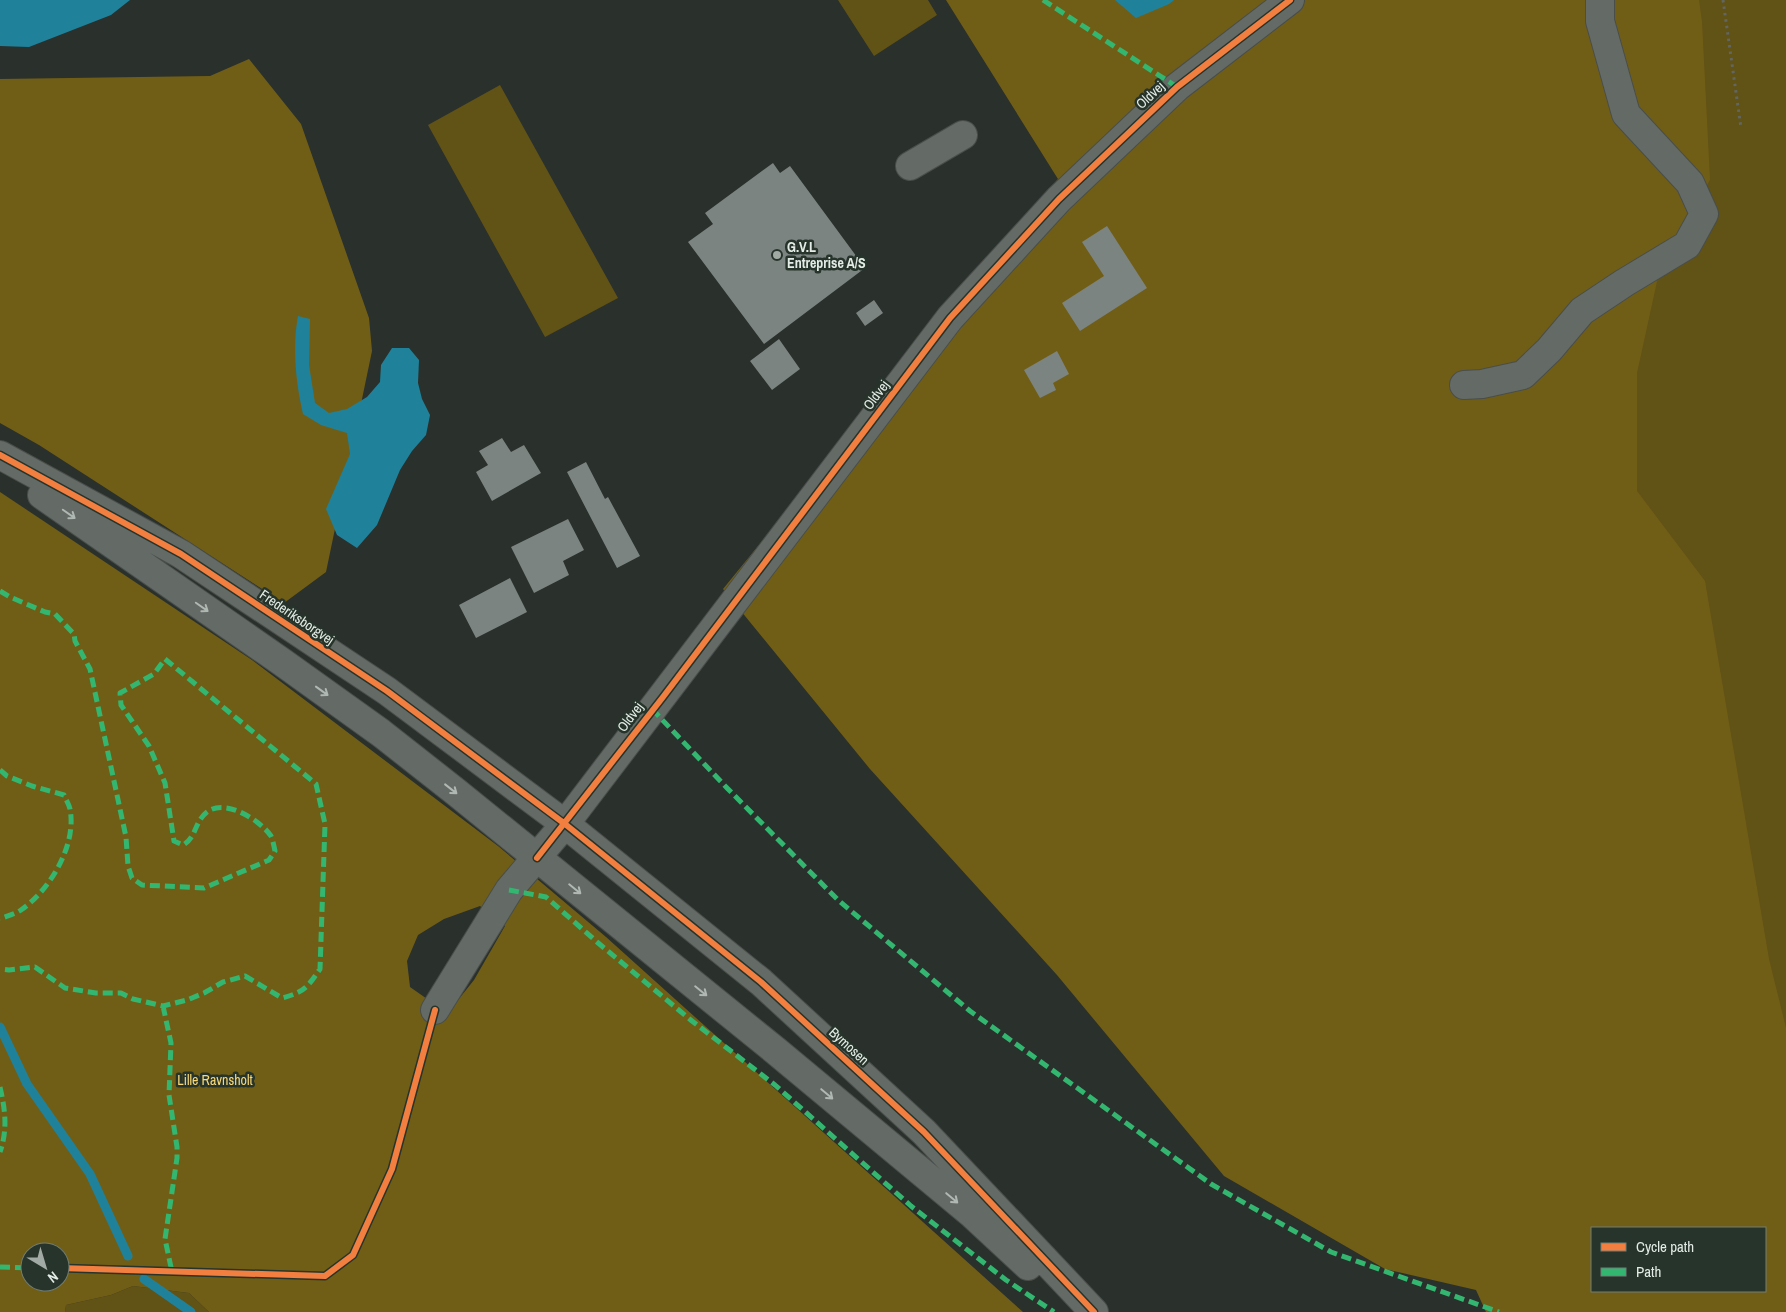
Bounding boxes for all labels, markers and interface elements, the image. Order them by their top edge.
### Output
street label: Oldvej [1132,77,1168,113]
place label: G.V.L Entreprise A/S [787,238,866,272]
marker: G.V.L Entreprise A/S [771,249,783,261]
street label: Oldvej [859,377,893,413]
one-way arrow [61,509,75,519]
street label: Frederiksborgvej [256,585,338,649]
one-way arrow [195,602,209,612]
one-way arrow [315,686,329,696]
street label: Oldvej [613,699,647,735]
one-way arrow [445,783,458,794]
one-way arrow [568,883,581,894]
one-way arrow [695,986,708,997]
street label: Bymosen [825,1023,873,1069]
park label: Lille Ravnsholt [177,1071,253,1089]
one-way arrow [820,1089,833,1100]
one-way arrow [945,1192,958,1203]
legend [1591,1227,1766,1292]
text: Cycle path [1636,1236,1694,1257]
north arrow [20,1242,70,1292]
text: Path [1636,1261,1661,1282]
text: N [44,1268,62,1287]

